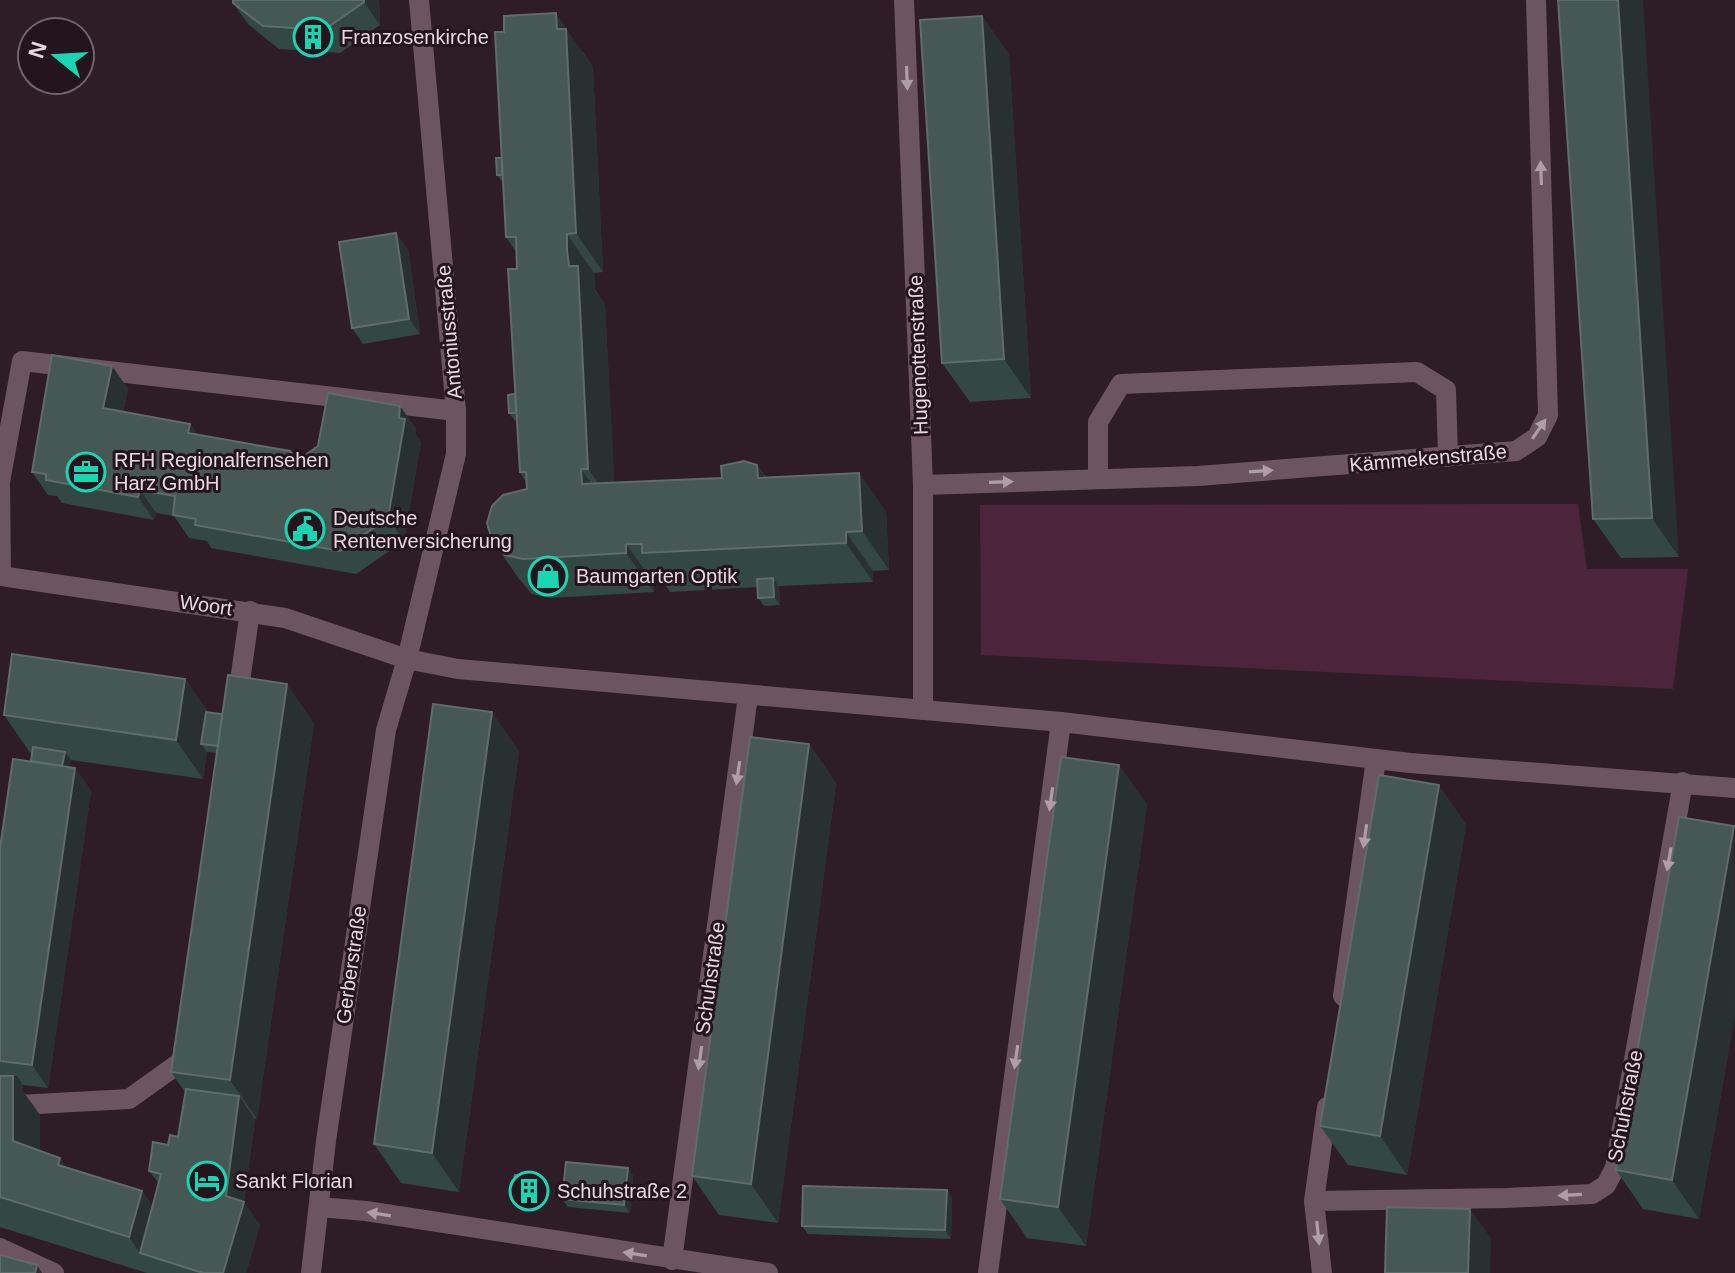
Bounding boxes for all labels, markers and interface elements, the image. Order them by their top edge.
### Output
north arrow [16,16,96,96]
building icon: Franzosenkirche [292,16,334,58]
place label: Franzosenkirche [341,26,489,48]
text: N [23,39,52,61]
one-way arrow [900,66,913,91]
one-way arrow [1535,159,1547,185]
street label: Antoniusstraße [432,264,466,400]
street label: Hugenottenstraße [904,275,932,435]
one-way arrow [1531,419,1546,440]
street label: Kämmekenstraße [1348,440,1508,476]
place label: RFH Regionalfernsehen Harz GmbH [114,449,329,494]
office icon: RFH Regionalfernsehen Harz GmbH [65,451,107,493]
one-way arrow [1249,464,1274,477]
one-way arrow [989,476,1014,489]
place label: Deutsche Rentenversicherung [333,507,512,552]
public building icon: Deutsche Rentenversicherung [284,508,326,550]
shop icon: Baumgarten Optik [527,555,569,597]
place label: Baumgarten Optik [576,565,738,587]
street label: Woort [178,590,234,620]
one-way arrow [731,761,744,786]
one-way arrow [1044,787,1057,812]
one-way arrow [1358,824,1371,849]
one-way arrow [1663,846,1675,871]
street label: Gerberstraße [332,905,370,1025]
street label: Schuhstraße [691,920,729,1036]
one-way arrow [1010,1045,1023,1070]
one-way arrow [693,1046,706,1071]
street label: Schuhstraße [1603,1048,1647,1164]
hotel icon: Sankt Florian [186,1160,228,1202]
place label: Sankt Florian [235,1170,353,1192]
building icon: Schuhstraße 2 [508,1170,550,1212]
place label: Schuhstraße 2 [557,1180,687,1202]
one-way arrow [1557,1188,1582,1201]
one-way arrow [366,1207,391,1219]
one-way arrow [1311,1221,1324,1246]
one-way arrow [623,1247,648,1260]

